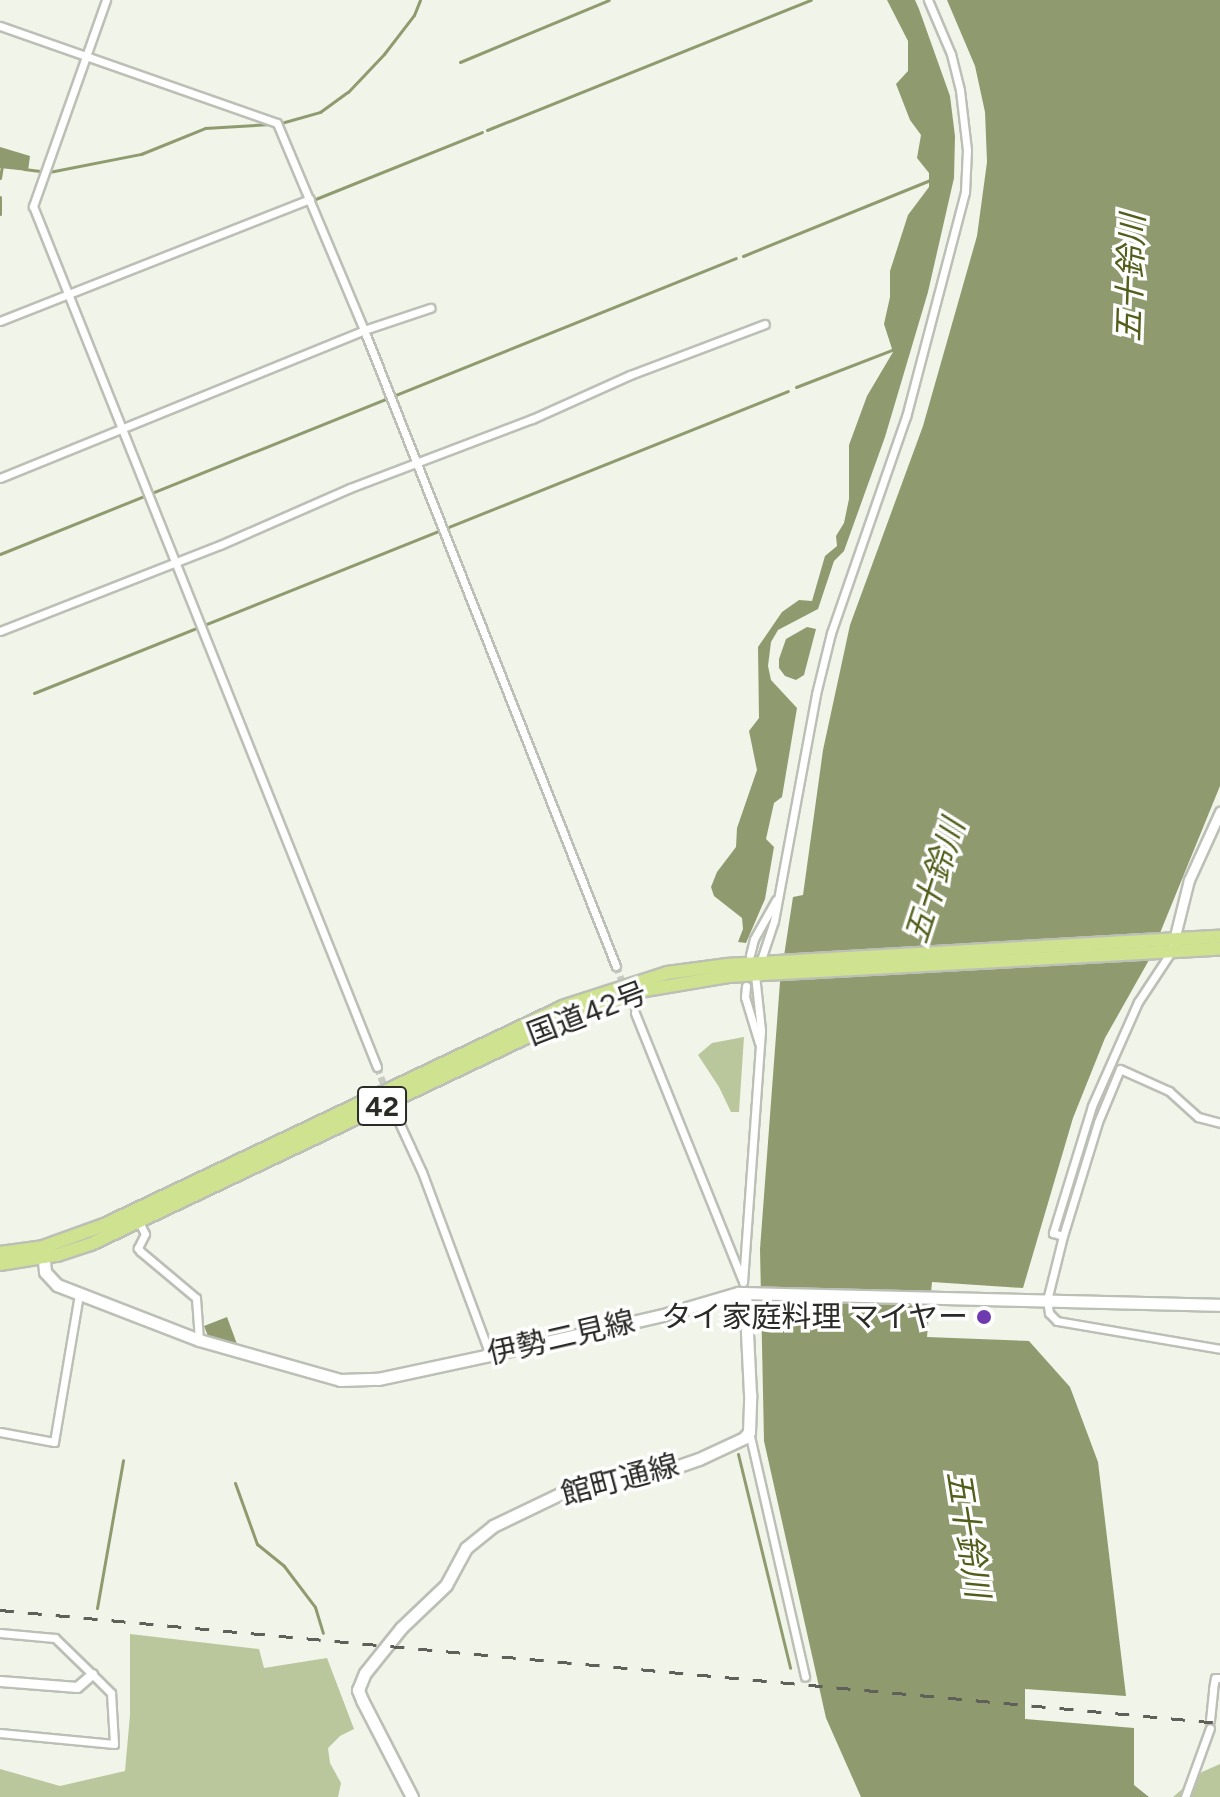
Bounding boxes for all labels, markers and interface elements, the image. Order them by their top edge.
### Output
water label: 五十鈴川 [1110,213,1152,343]
water label: 五十鈴川 [897,814,973,948]
street label: 国道42号 [522,975,652,1053]
road number: 42 [356,1082,408,1130]
place label: タイ家庭料理 マイヤー [661,1299,968,1335]
street label: 伊勢二見線 [484,1304,638,1372]
marker: タイ家庭料理 マイヤー [975,1308,993,1326]
street label: 館町通線 [557,1447,683,1513]
water label: 五十鈴川 [939,1468,997,1600]

